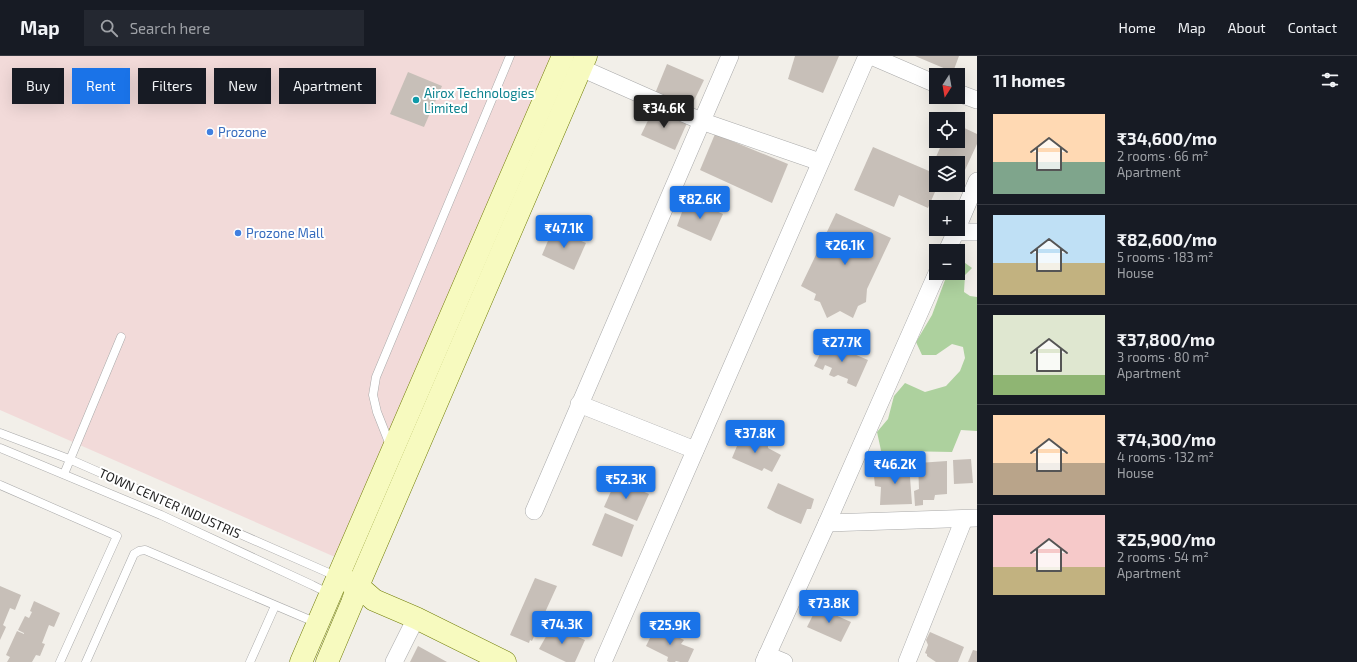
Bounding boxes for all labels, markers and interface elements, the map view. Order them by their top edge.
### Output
search box [84,10,364,46]
text: Map [20,16,60,39]
icon: search [98,17,120,39]
text: Search here [130,19,210,37]
text: Home [1119,19,1156,36]
text: Map [1178,19,1206,36]
text: About [1228,19,1266,36]
text: Contact [1288,19,1337,36]
chip: Buy [12,68,64,104]
chip: Rent [72,68,130,104]
chip: Filters [138,68,206,104]
chip: New [214,68,271,104]
chip: Apartment [279,68,376,104]
north arrow [929,68,965,104]
map controls [929,68,965,280]
icon: filters [1319,69,1341,91]
text: 11 homes [993,70,1065,90]
place label: Airox Technologies Limited [424,85,534,116]
marker: Airox Technologies Limited [411,95,421,105]
pin: ₹34.6K [631,95,697,129]
text: ₹34.6K [643,100,685,116]
button: locate [929,112,965,148]
place label: Prozone [218,124,267,140]
marker: Prozone [205,127,215,137]
text: ₹34,600/mo [1117,128,1217,148]
icon: home [1025,130,1073,178]
text: 2 rooms · 66 m² [1117,148,1208,164]
button: layers [929,156,965,192]
text: Apartment [1117,164,1181,180]
pin: ₹82.6K [667,186,733,220]
text: ₹82.6K [679,191,721,207]
button: + [929,200,965,236]
pin: ₹47.1K [531,215,597,249]
text: ₹47.1K [545,220,583,236]
place label: Prozone Mall [246,225,324,241]
marker: Prozone Mall [233,228,243,238]
text: ₹82,600/mo [1117,229,1217,249]
icon: home [1025,231,1073,279]
pin: ₹26.1K [812,232,878,266]
text: ₹26.1K [825,237,865,253]
button: − [929,244,965,280]
text: 5 rooms · 183 m² [1117,249,1214,265]
text: House [1117,265,1154,281]
pin: ₹27.7K [809,329,875,363]
text: ₹37,800/mo [1117,329,1215,349]
icon: home [1025,331,1073,379]
text: ₹27.7K [822,334,862,350]
text: 3 rooms · 80 m² [1117,349,1209,365]
text: Apartment [1117,365,1181,381]
pin: ₹37.8K [722,420,788,454]
text: ₹37.8K [735,425,775,441]
text: ₹74,300/mo [1117,429,1216,449]
icon: home [1025,431,1073,479]
text: 4 rooms · 132 m² [1117,449,1214,465]
pin: ₹46.2K [862,451,928,485]
text: ₹46.2K [874,456,916,472]
street label: TOWN CENTER INDUSTRIS [97,464,243,542]
text: House [1117,465,1154,481]
pin: ₹52.3K [593,466,659,500]
text: ₹52.3K [605,471,647,487]
text: ₹25,900/mo [1117,529,1216,549]
icon: home [1025,531,1073,579]
text: 2 rooms · 54 m² [1117,549,1209,565]
text: Apartment [1117,565,1181,581]
pin: ₹73.8K [796,590,862,624]
text: ₹73.8K [808,595,850,611]
pin: ₹74.3K [529,611,595,645]
pin: ₹25.9K [637,612,703,646]
text: ₹74.3K [541,616,583,632]
text: ₹25.9K [649,617,691,633]

